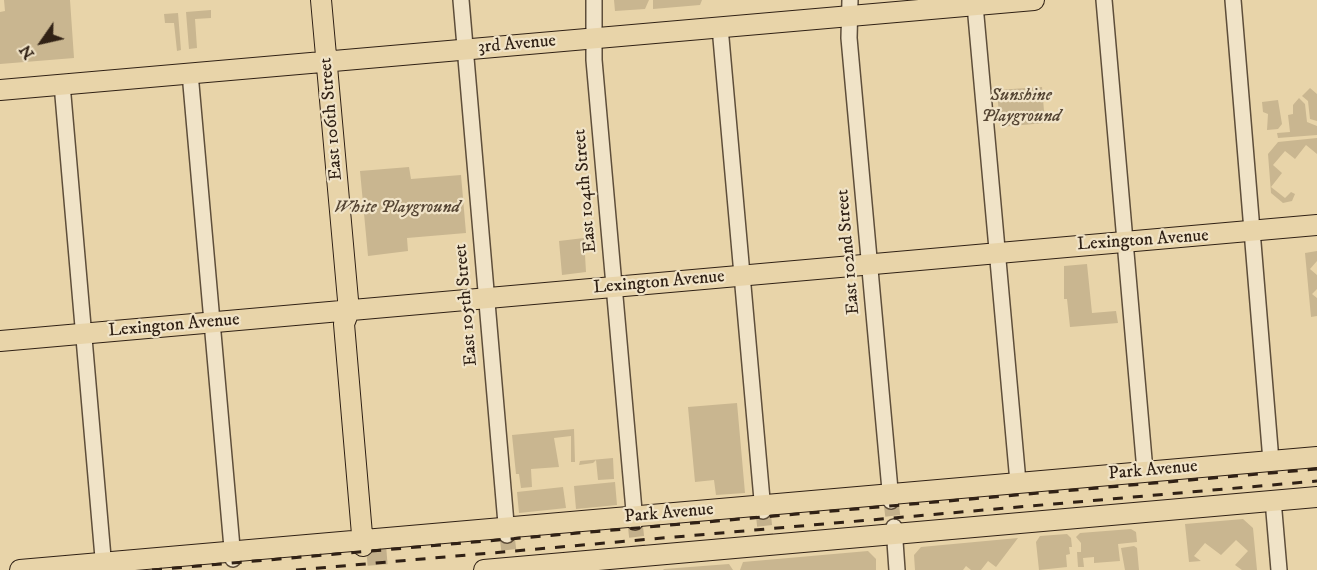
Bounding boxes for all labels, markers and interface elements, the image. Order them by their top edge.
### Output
north arrow [12,12,72,72]
street label: 3rd Avenue [477,31,557,59]
text: N [15,41,39,63]
street label: East 106th Street [316,57,348,181]
park label: Sunshine Playground [981,85,1061,128]
street label: East 104th Street [570,128,602,254]
street label: East 102nd Street [833,188,865,316]
park label: White Playground [334,197,460,219]
street label: Lexington Avenue [1077,226,1209,256]
street label: East 105th Street [451,243,483,367]
street label: Lexington Avenue [592,266,726,300]
street label: Lexington Avenue [107,309,241,343]
street label: Park Avenue [1108,456,1198,486]
street label: Park Avenue [624,499,714,529]

